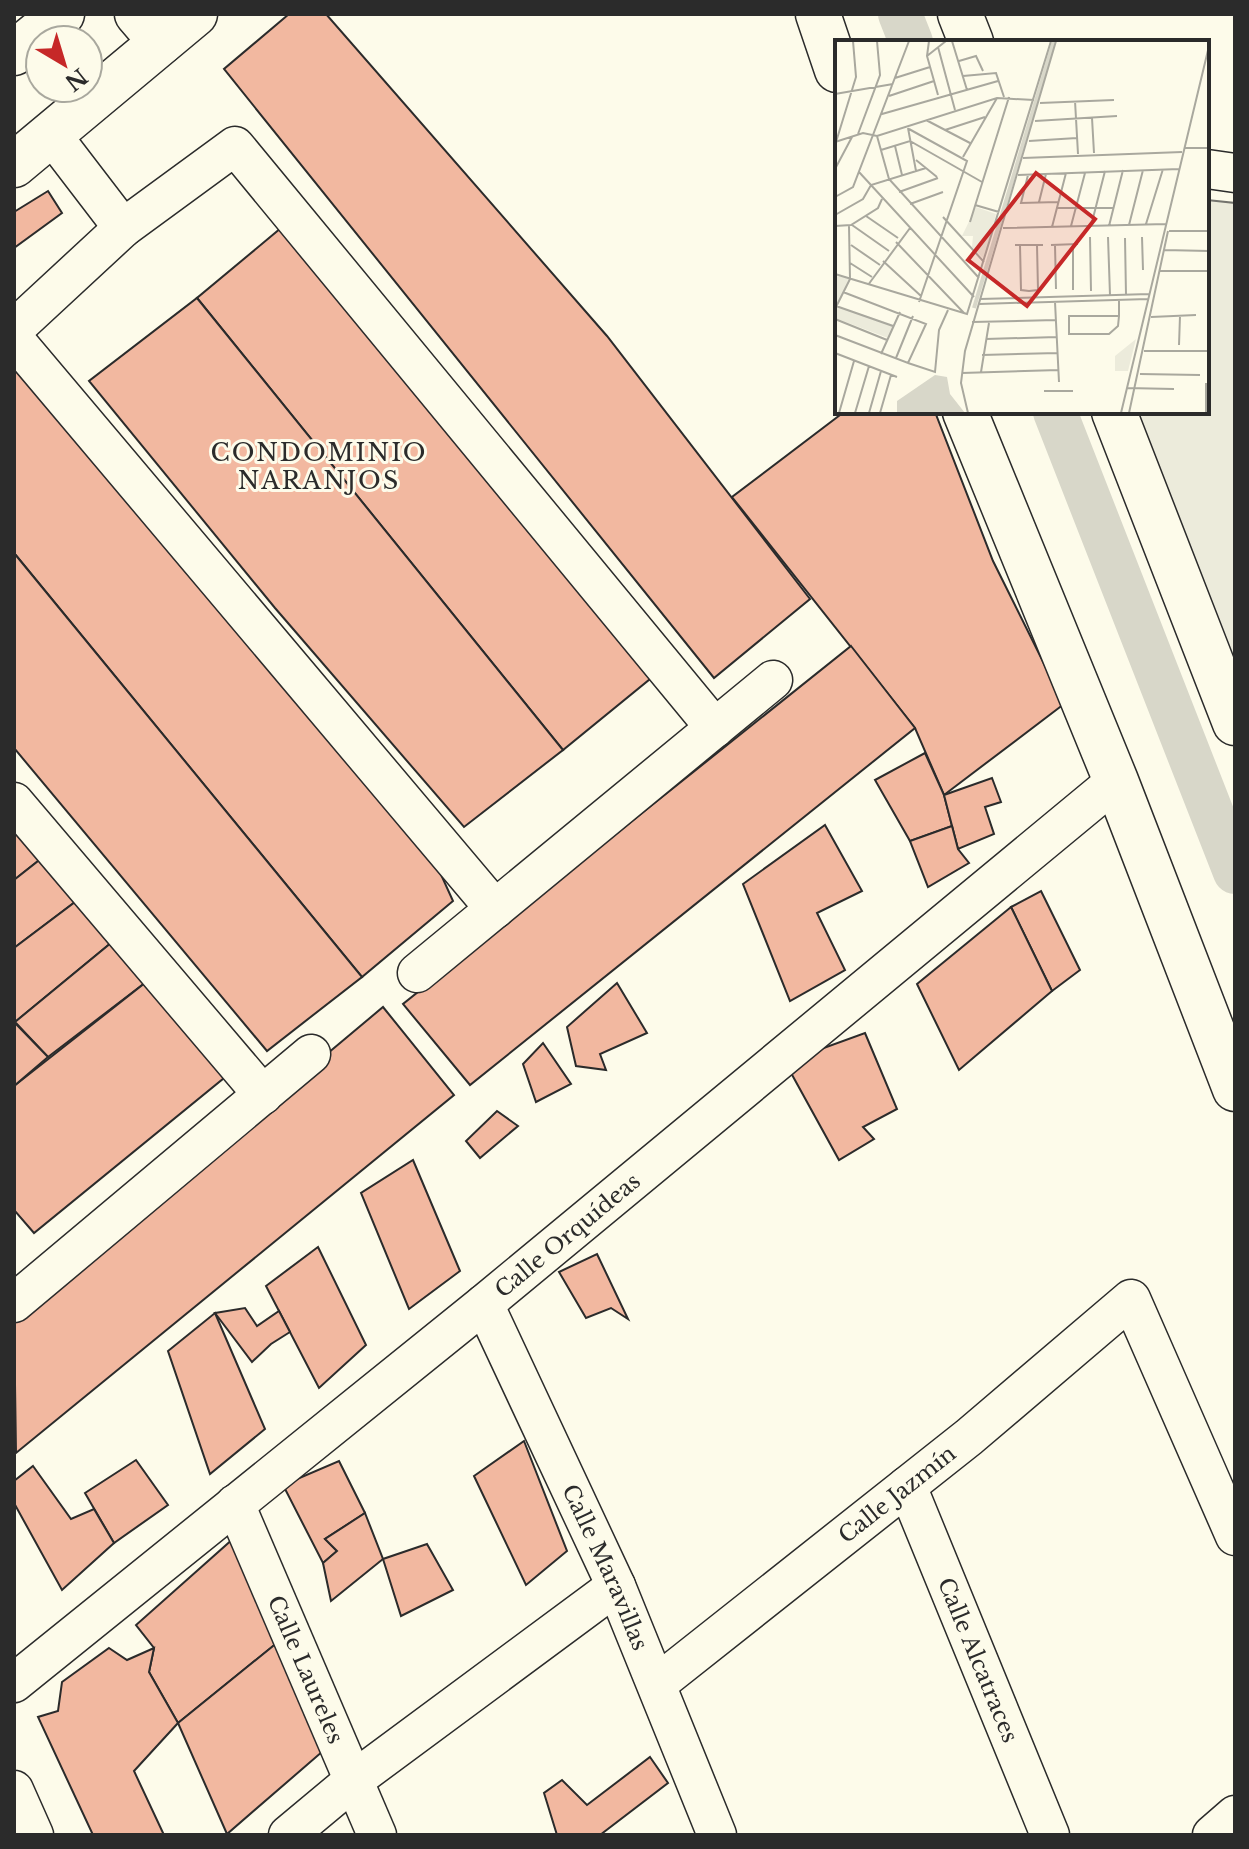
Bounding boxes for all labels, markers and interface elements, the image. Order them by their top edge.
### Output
north arrow [24,24,104,104]
inset map [835,40,1209,414]
text: N [59,62,92,97]
district label: CONDOMINIO NARANJOS [211,438,428,495]
street label: Calle Orquídeas [489,1167,646,1303]
street label: Calle Jazmín [833,1439,961,1549]
street label: Calle Maravillas [557,1480,654,1654]
street label: Calle Alcatraces [932,1574,1024,1746]
street label: Calle Laureles [262,1591,350,1748]

